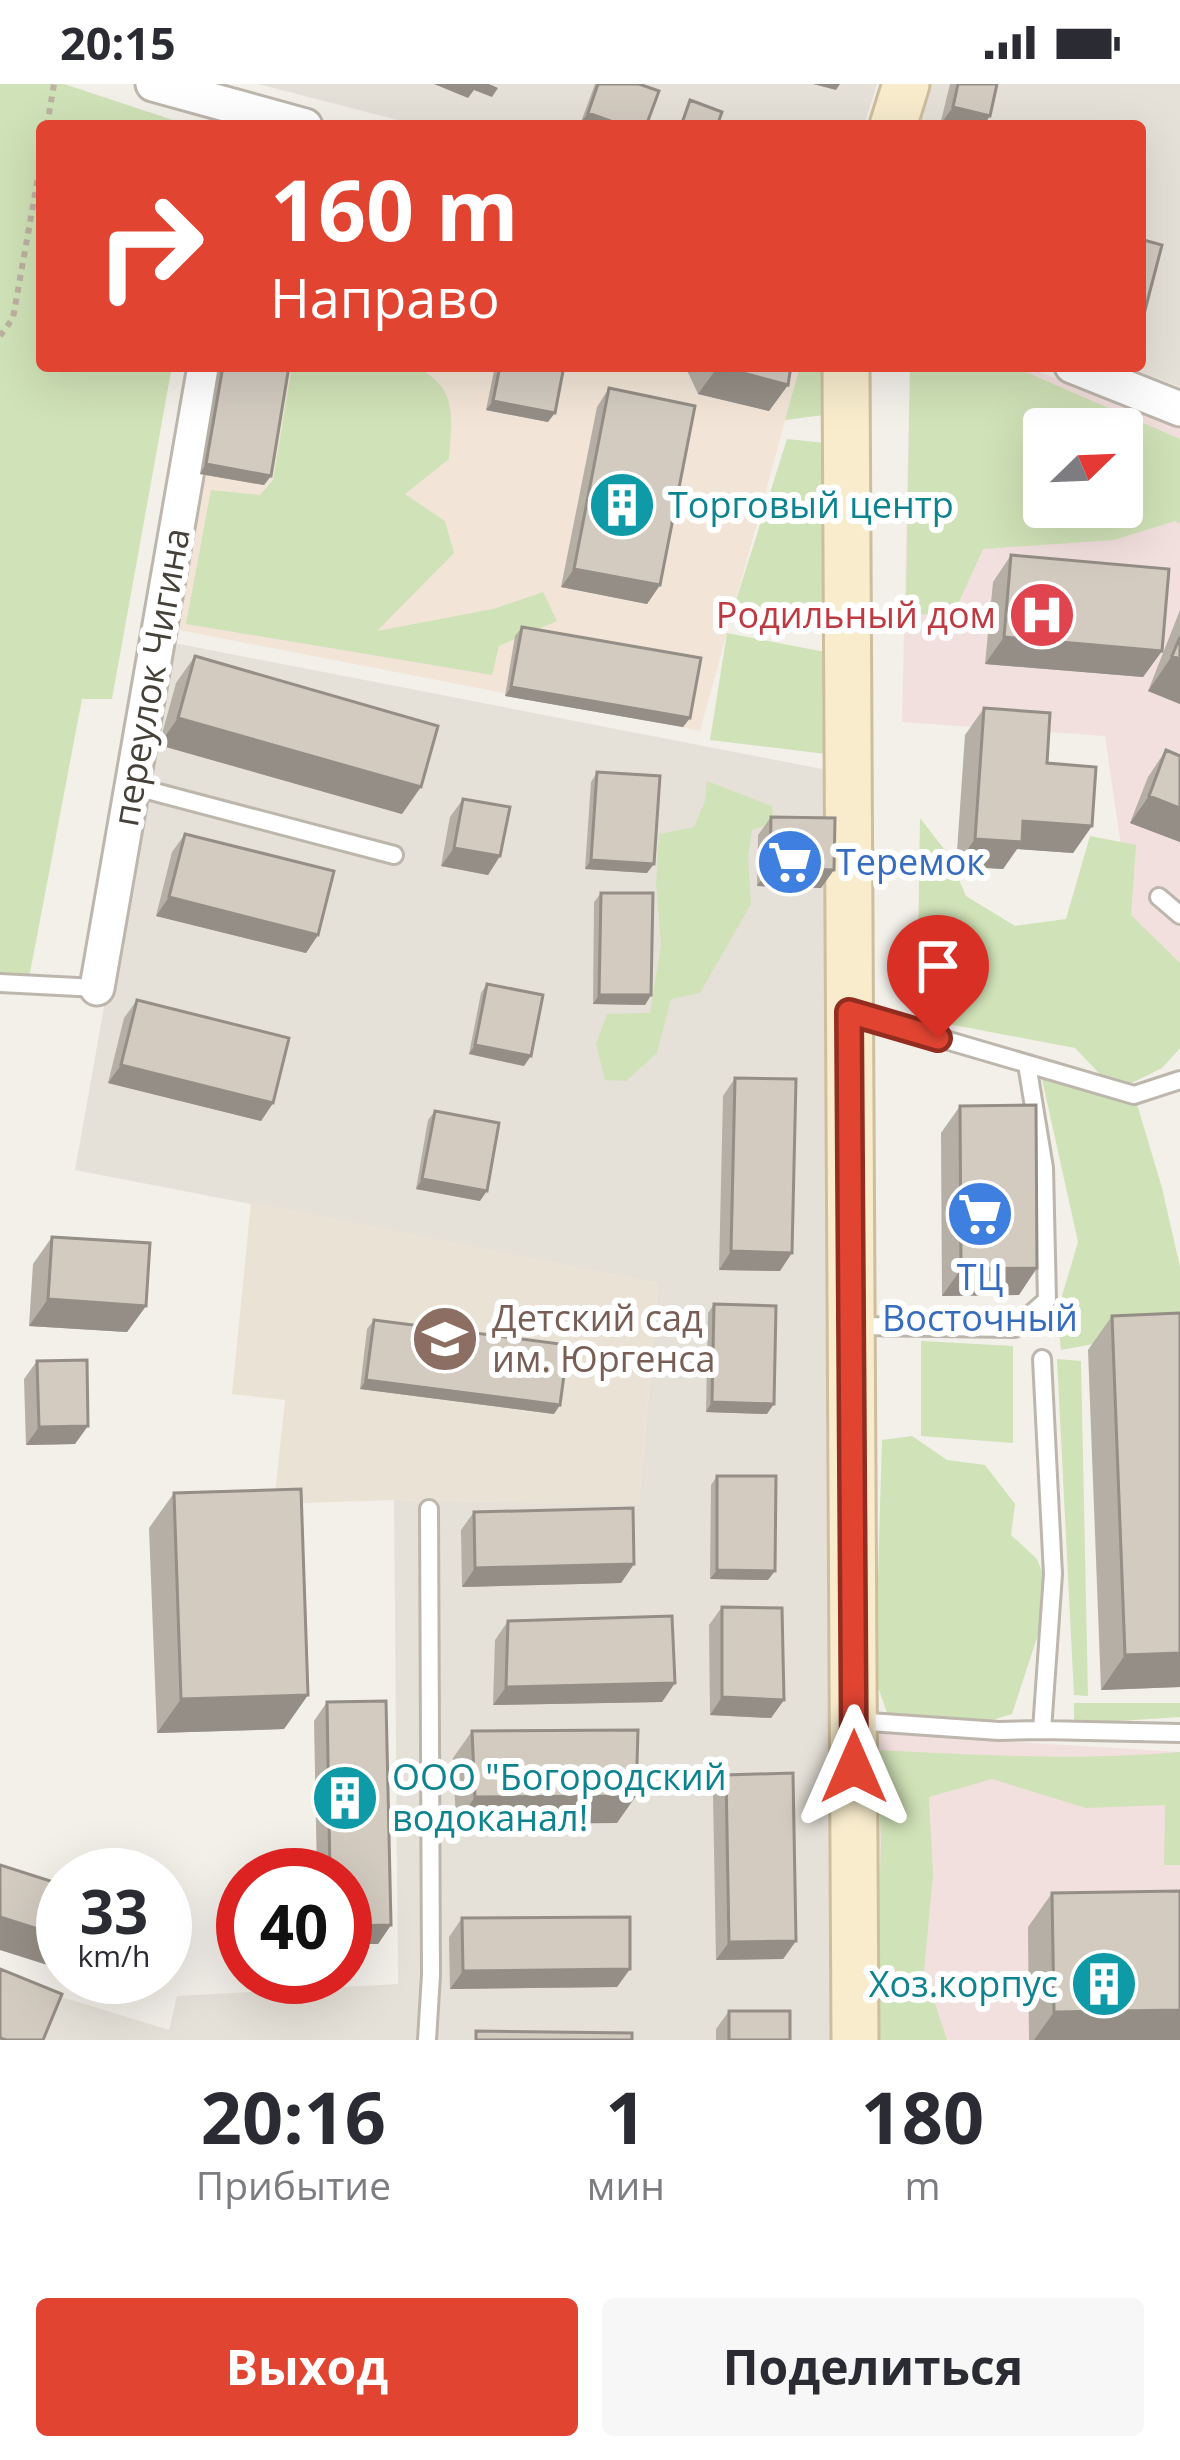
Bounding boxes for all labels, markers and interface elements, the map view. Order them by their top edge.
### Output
text: 20:15 [60,12,176,73]
text: 160 m [270,151,518,266]
icon: right [72,168,228,324]
text: Направо [270,260,500,334]
north arrow [1023,408,1143,528]
map controls [1023,408,1143,528]
building icon: Торговый центр [587,470,657,540]
place label: Торговый центр [668,480,954,529]
street label: переулок Чигина [100,524,201,830]
hospital icon: Родильный дом [1007,580,1077,650]
place label: Родильный дом [716,590,996,639]
supermarket icon: Теремок [755,827,825,897]
place label: Теремок [836,837,985,886]
pin [887,915,989,1038]
icon: arrive [905,933,971,999]
supermarket icon: ТЦ Восточный [945,1179,1015,1249]
place label: ТЦ Восточный [882,1252,1078,1342]
place label: Детский сад им. Юргенса [492,1293,716,1383]
school or university icon: Детский сад им. Юргенса [410,1304,480,1374]
position arrow [791,1704,917,1830]
place label: ООО "Богородский водоканал! [392,1752,727,1842]
building icon: ООО "Богородский водоканал! [310,1763,380,1833]
speed limit sign: 40 [216,1848,372,2004]
text: 33 [80,1870,148,1952]
text: km/h [78,1935,150,1976]
building icon: Хоз.корпус [1069,1949,1139,2019]
place label: Хоз.корпус [869,1959,1058,2008]
text: 20:16 [201,2067,386,2165]
text: 1 [605,2067,646,2165]
text: 180 [861,2067,984,2165]
text: Прибытие [196,2158,391,2211]
text: мин [587,2158,665,2211]
text: m [904,2158,940,2211]
button: Выход [36,2298,578,2436]
button: Поделиться [602,2298,1144,2436]

